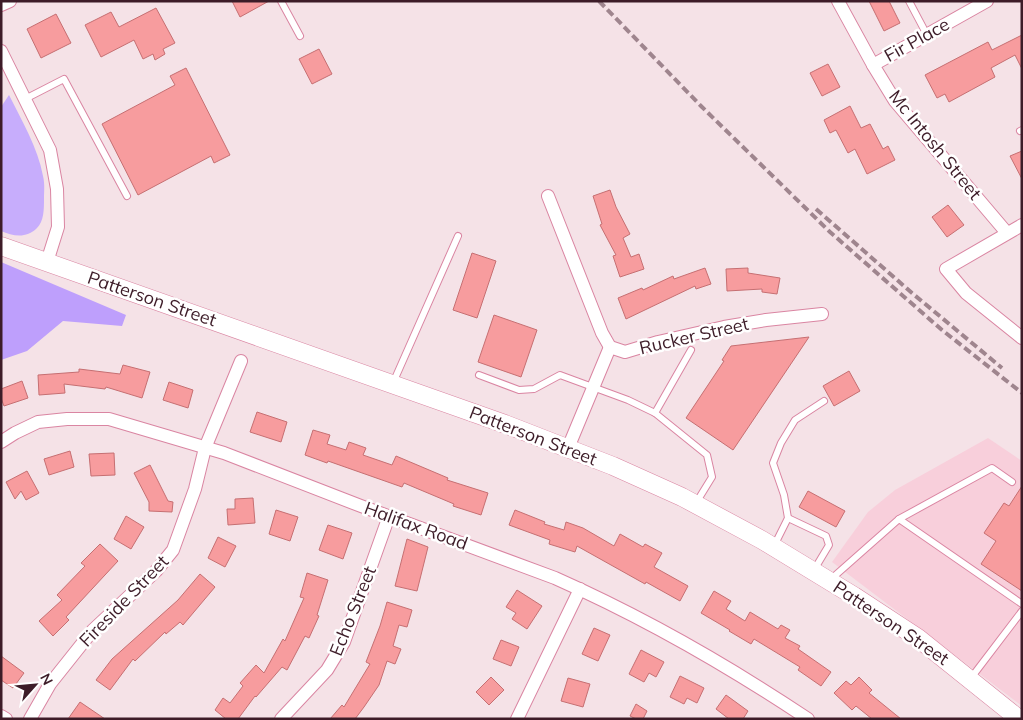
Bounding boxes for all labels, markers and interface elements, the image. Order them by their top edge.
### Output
street label: Fir Place [880,12,953,67]
street label: Mc Intosh Street [884,85,987,204]
street label: Patterson Street [85,266,220,331]
street label: Rucker Street [637,312,751,359]
street label: Patterson Street [466,401,600,470]
street label: Halifax Road [361,496,471,555]
street label: Fireside Street [74,550,173,651]
street label: Echo Street [324,563,381,659]
street label: Patterson Street [829,575,954,670]
north arrow [10,660,60,710]
text: N [36,670,57,688]

